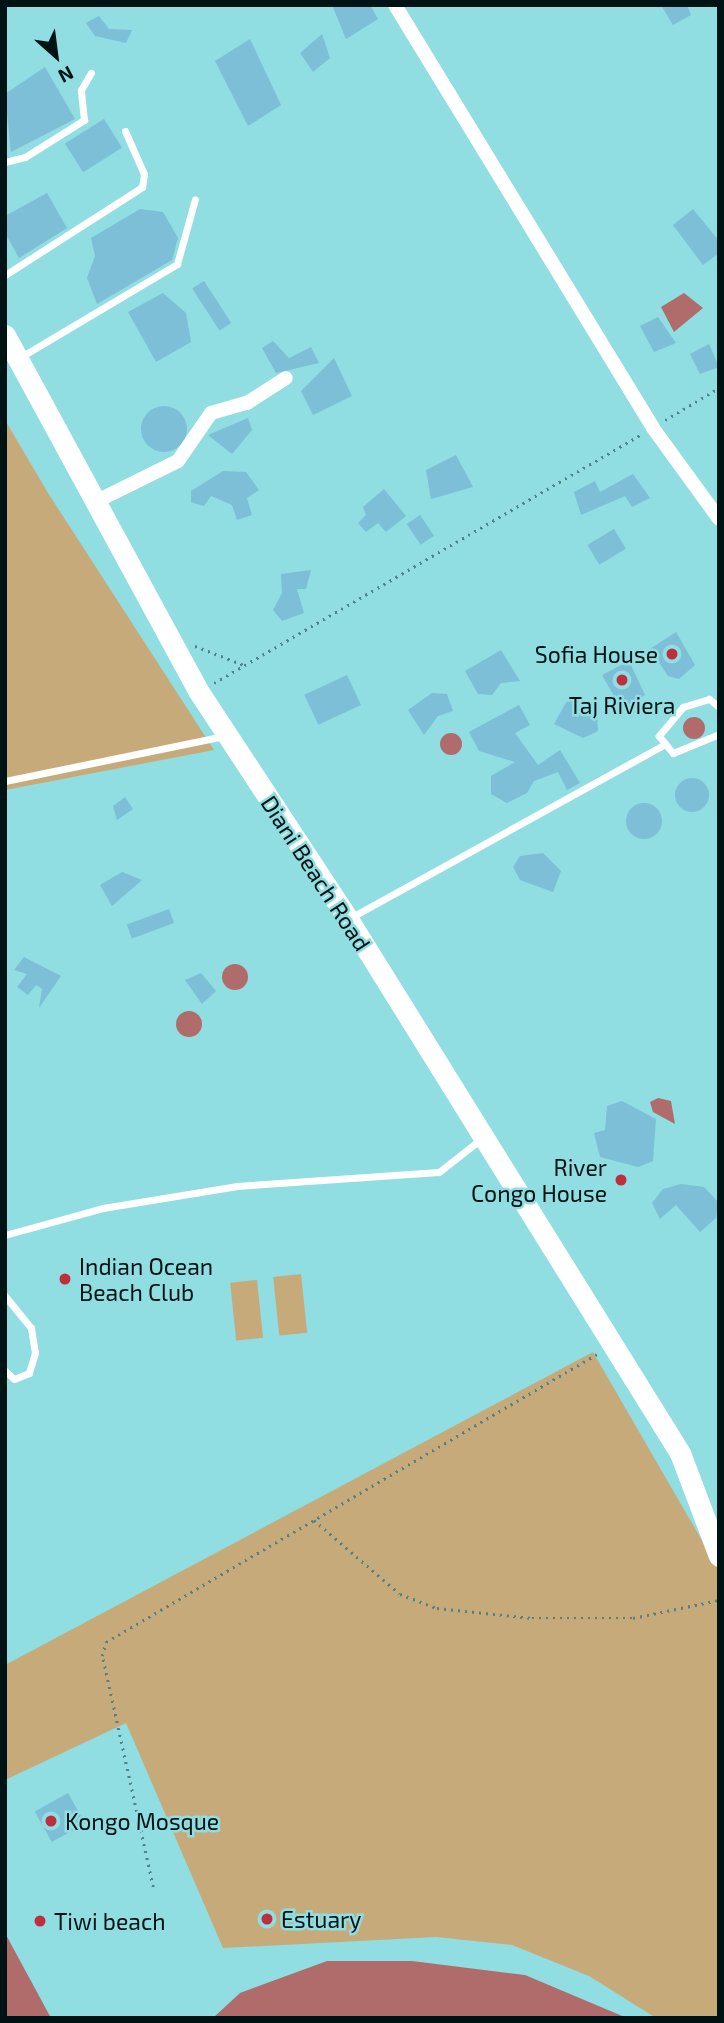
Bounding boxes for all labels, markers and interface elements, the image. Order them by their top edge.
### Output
north arrow [21,21,91,91]
text: N [55,62,78,88]
place label: Sofia House [535,640,658,668]
marker: Sofia House [664,646,680,662]
marker: Taj Riviera [614,672,630,688]
place label: Taj Riviera [569,691,675,719]
street label: Diani Beach Road [255,790,377,956]
place label: River Congo House [471,1153,607,1207]
marker: River Congo House [613,1172,629,1188]
place label: Indian Ocean Beach Club [79,1252,213,1306]
marker: Indian Ocean Beach Club [57,1271,73,1287]
place label: Kongo Mosque [65,1807,219,1835]
marker: Kongo Mosque [43,1813,59,1829]
place label: Estuary [281,1905,361,1933]
place label: Tiwi beach [54,1907,166,1935]
marker: Estuary [259,1911,275,1927]
marker: Tiwi beach [32,1913,48,1929]

